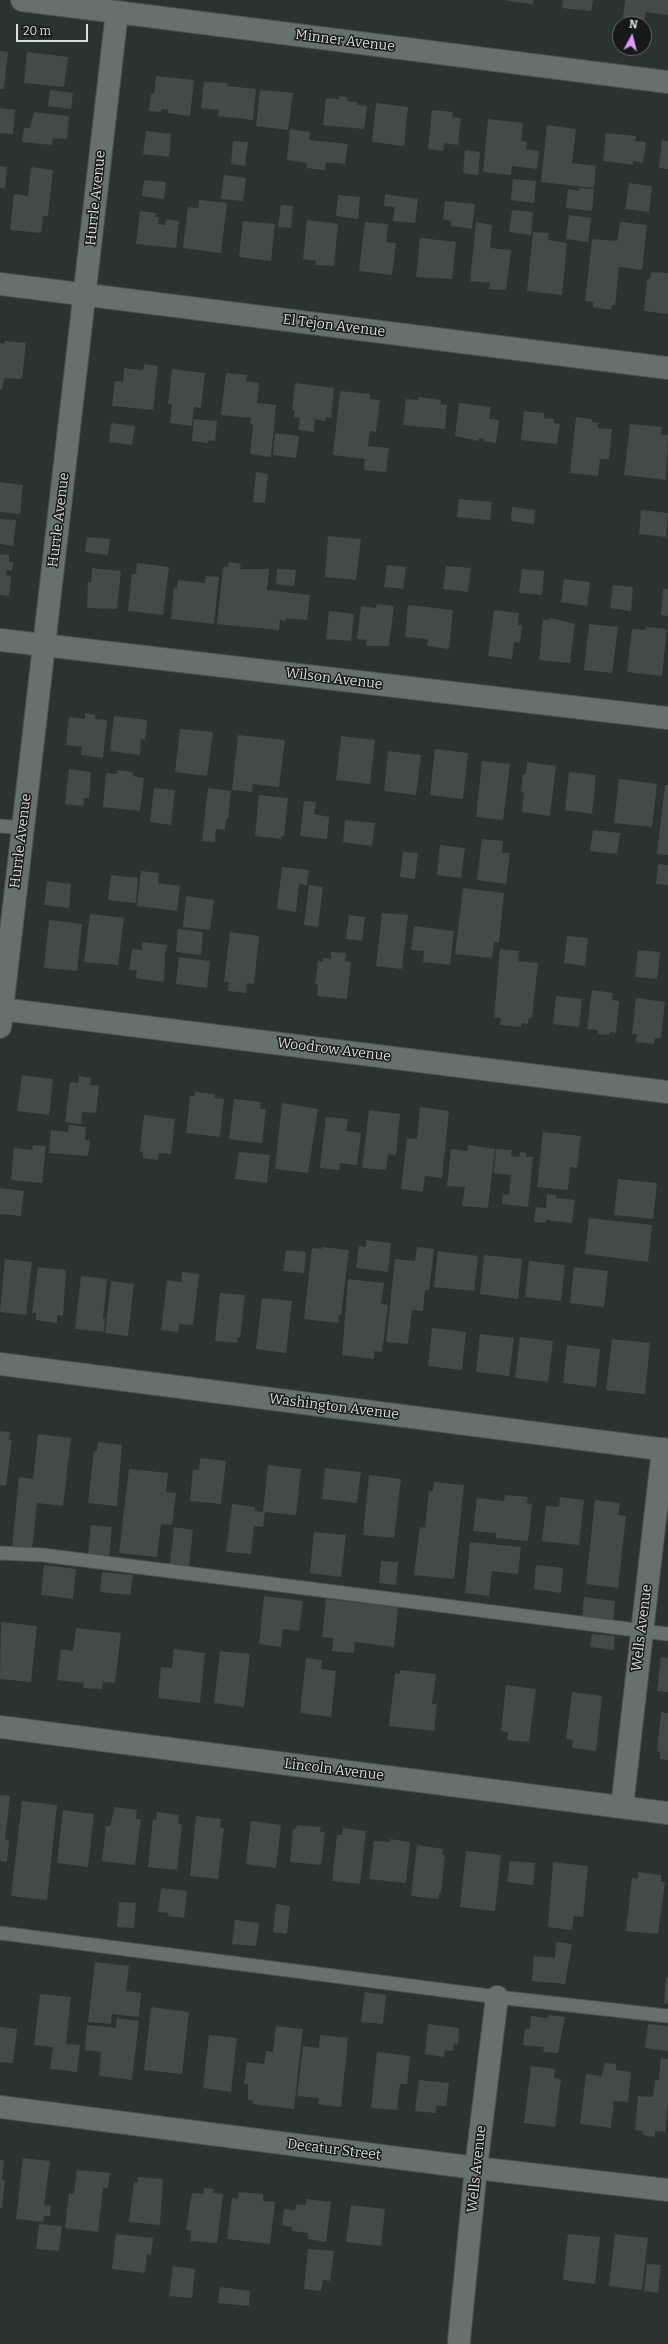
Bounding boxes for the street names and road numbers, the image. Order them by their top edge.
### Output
street label: Minner Avenue [294,27,396,55]
street label: Hurrle Avenue [83,150,109,246]
street label: El Tejon Avenue [282,311,386,341]
street label: Hurrle Avenue [45,472,73,568]
street label: Wilson Avenue [285,665,383,693]
street label: Hurrle Avenue [7,793,35,889]
street label: Woodrow Avenue [276,1035,392,1065]
street label: Washington Avenue [268,1391,400,1423]
street label: Wells Avenue [628,1583,656,1673]
street label: Lincoln Avenue [283,1756,385,1784]
street label: Wells Avenue [464,2124,490,2214]
street label: Decatur Street [286,2136,382,2164]

